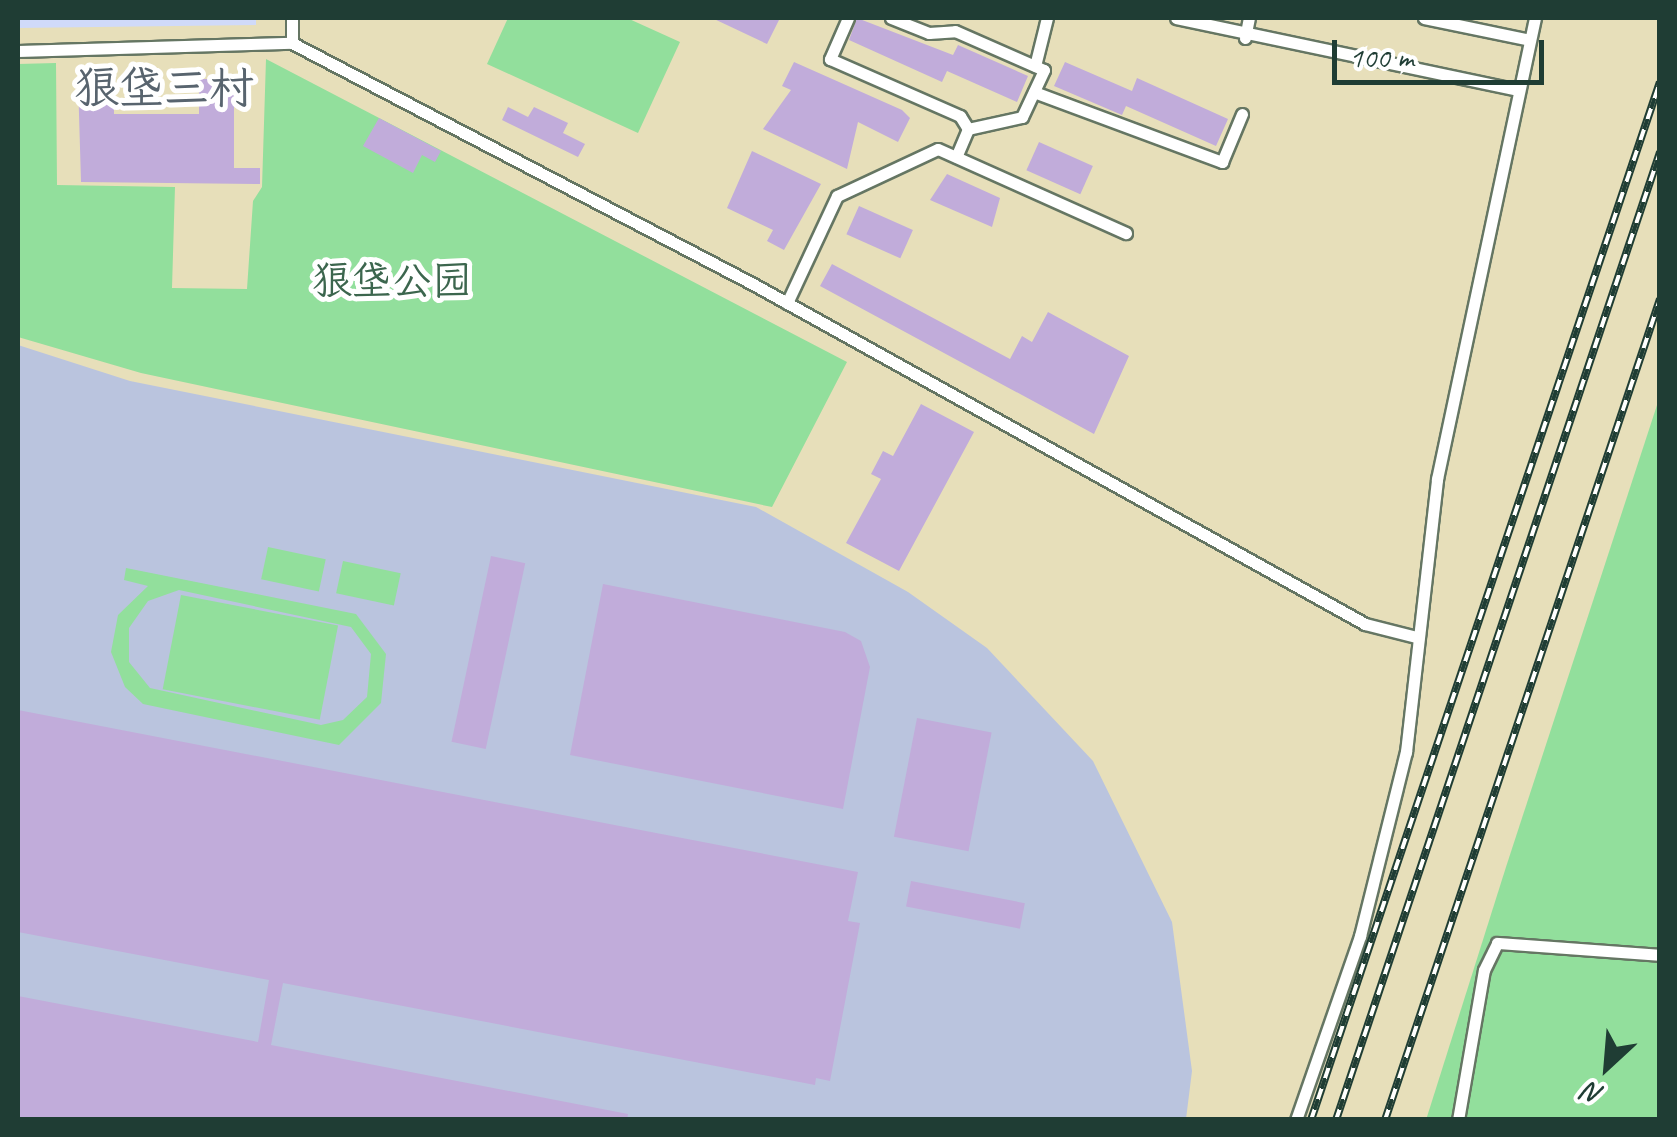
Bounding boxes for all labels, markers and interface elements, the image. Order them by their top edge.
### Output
scale bar [1337,20,1550,82]
text: 100 m [1349,38,1414,76]
district label: 狼垡三村 [74,62,254,116]
park label: 狼垡公园 [312,257,472,305]
north arrow [1557,1017,1657,1117]
text: N [1578,1075,1609,1114]

